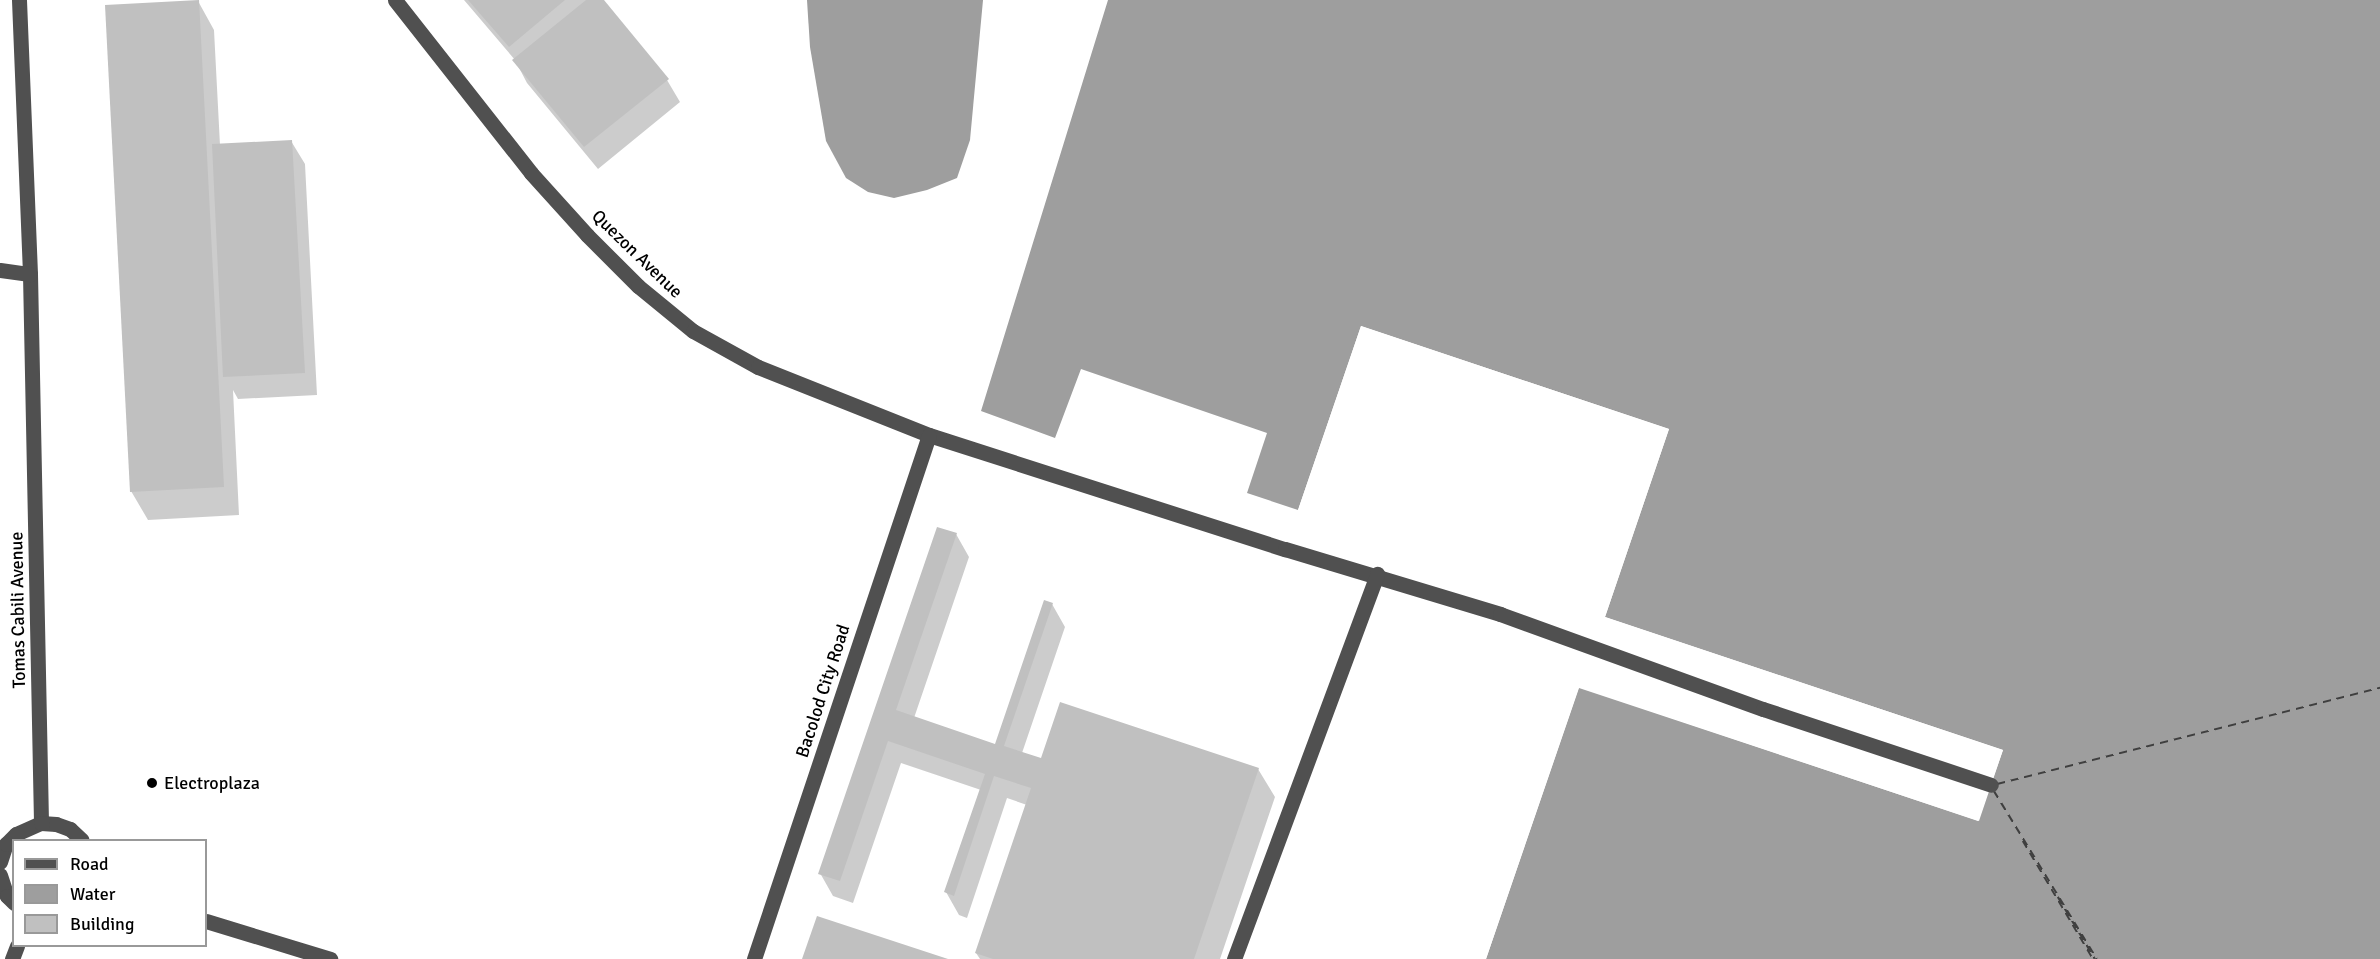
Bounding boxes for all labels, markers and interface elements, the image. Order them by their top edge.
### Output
street label: Quezon Avenue [587,205,687,303]
street label: Tomas Cabili Avenue [6,532,30,688]
street label: Bacolod City Road [791,622,855,760]
place label: Electroplaza [164,772,260,794]
marker: Electroplaza [145,776,159,790]
legend [12,839,207,947]
text: Road [70,853,109,875]
text: Water [70,883,115,905]
text: Building [70,913,134,935]

